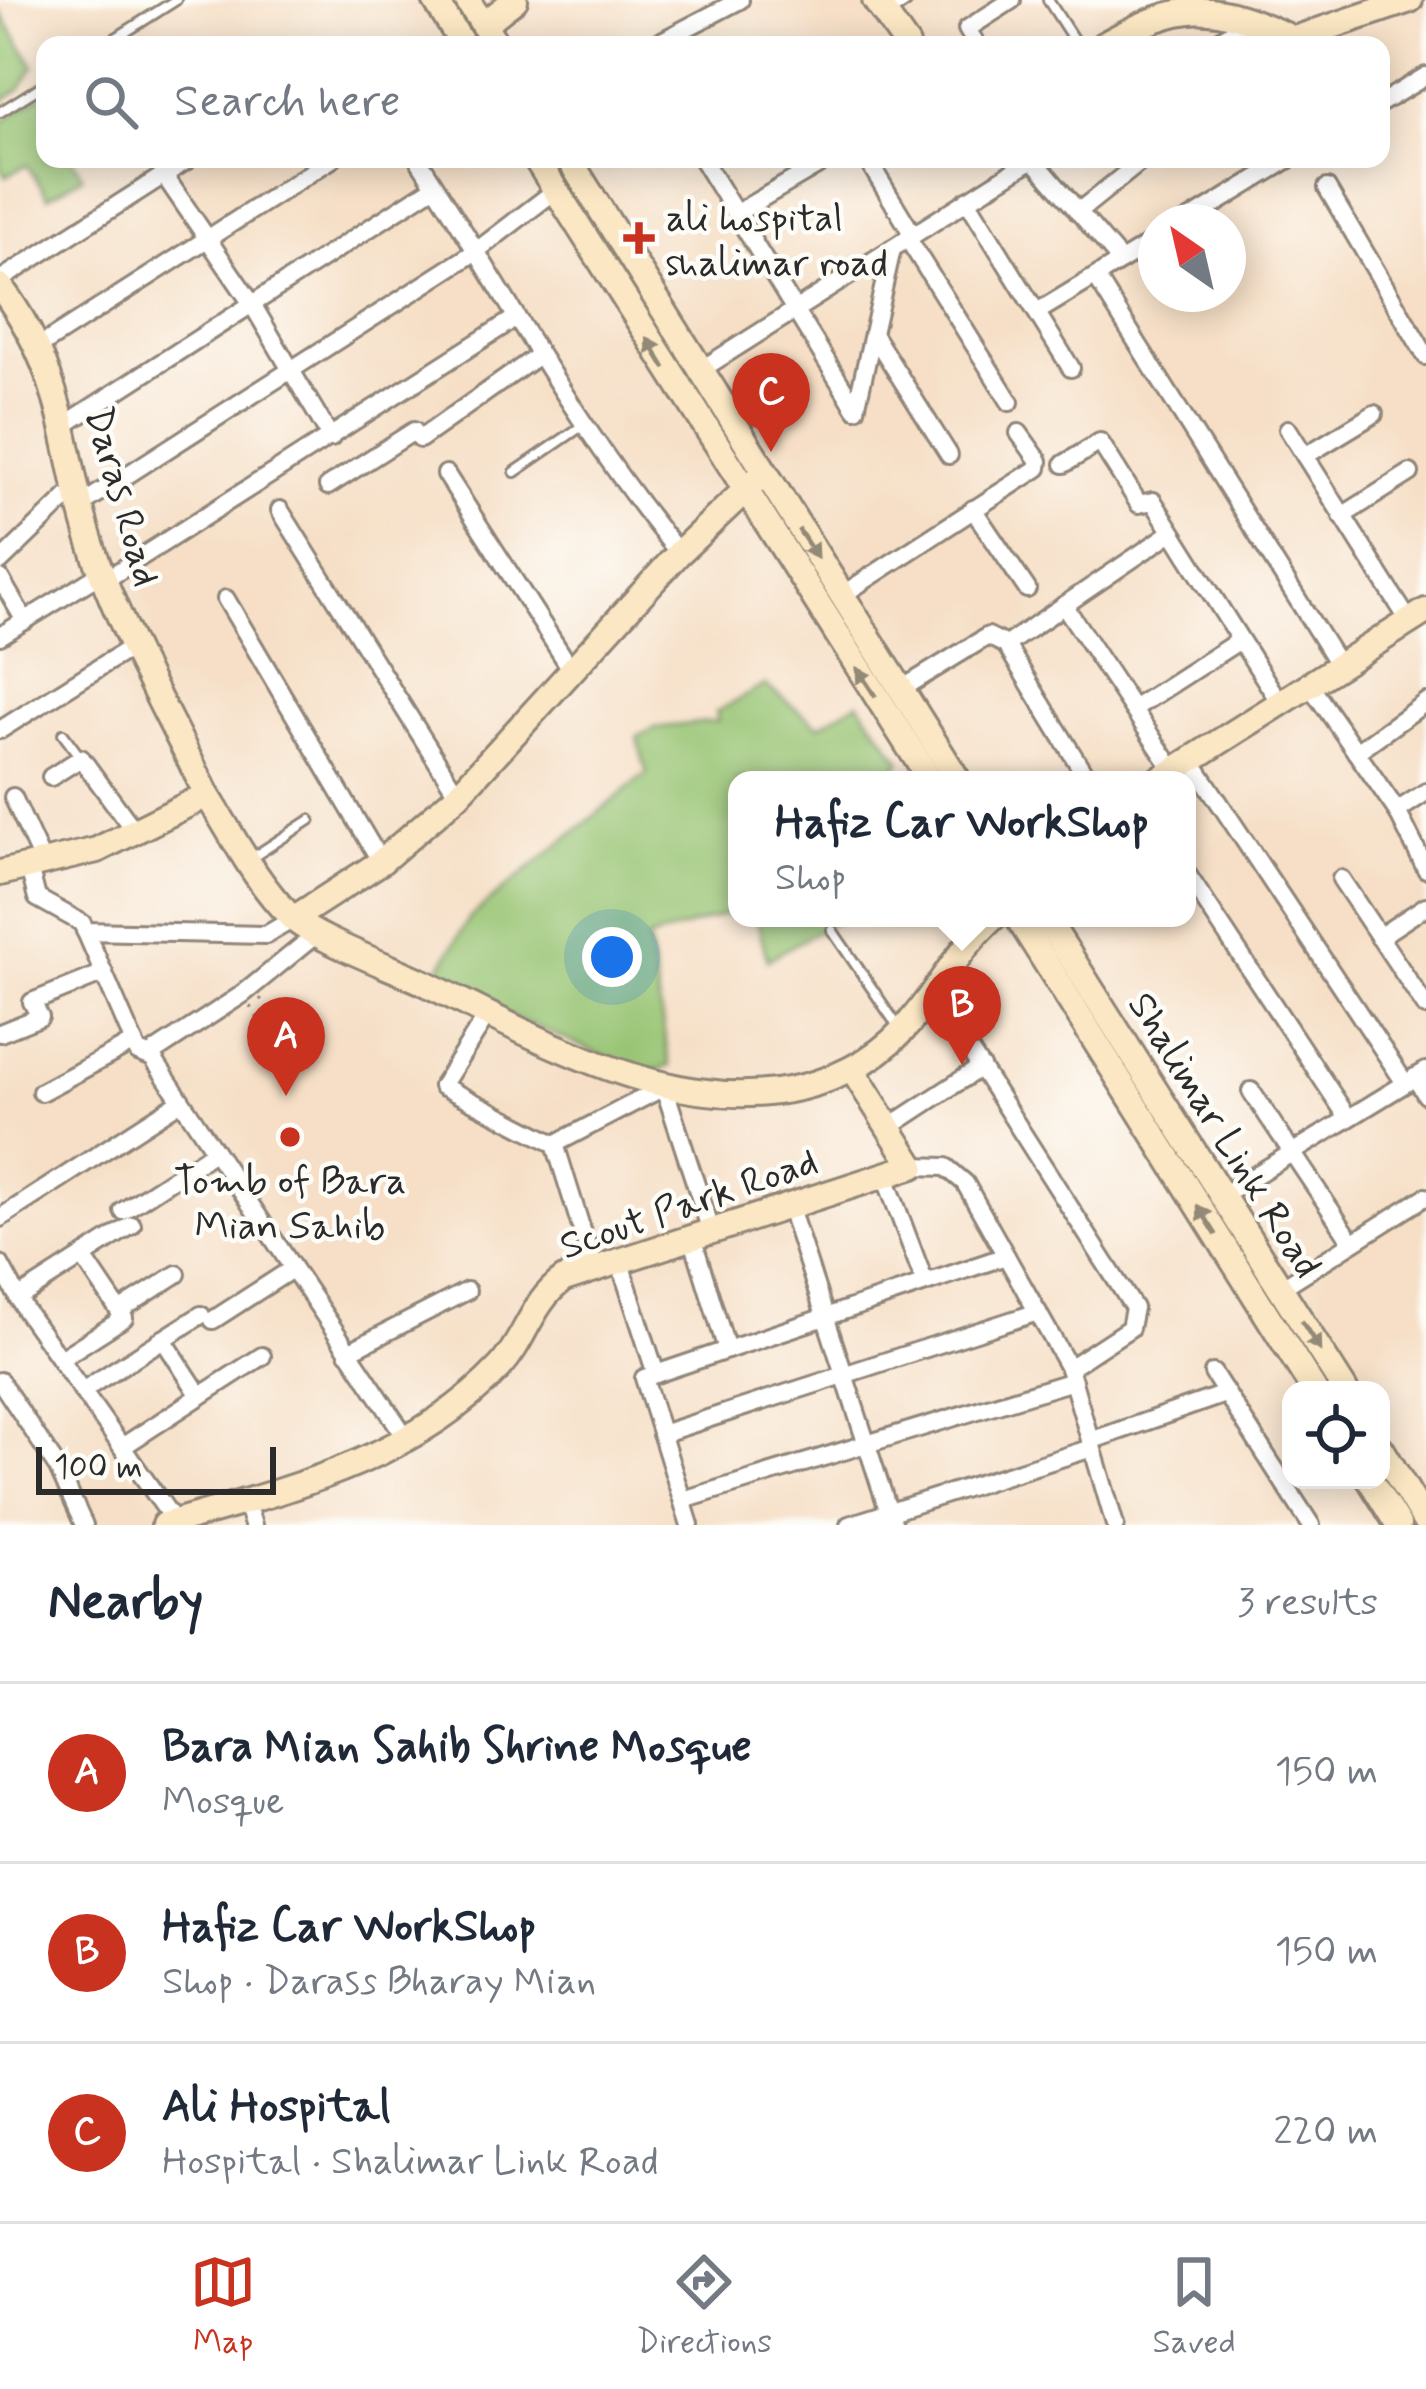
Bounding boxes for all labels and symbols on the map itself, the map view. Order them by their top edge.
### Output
place label: ali hospital shalimar road [666,194,888,290]
north arrow [1138,204,1246,312]
marker: ali hospital shalimar road [623,222,655,254]
one-way arrow [646,336,667,370]
pin: C [732,353,810,452]
street label: Daras Road [71,401,171,593]
one-way arrow [797,528,819,560]
one-way arrow [856,665,878,698]
your location [582,927,642,987]
pin: B [923,966,1001,1065]
street label: Shalimar Link Road [1115,983,1331,1288]
pin: A [247,997,325,1096]
marker: Tomb of Bara Mian Sahib [277,1124,303,1150]
street label: Scout Park Road [553,1137,825,1273]
place label: Tomb of Bara Mian Sahib [174,1157,406,1253]
one-way arrow [1197,1203,1219,1236]
one-way arrow [1300,1319,1321,1353]
scale bar [36,1441,276,1494]

